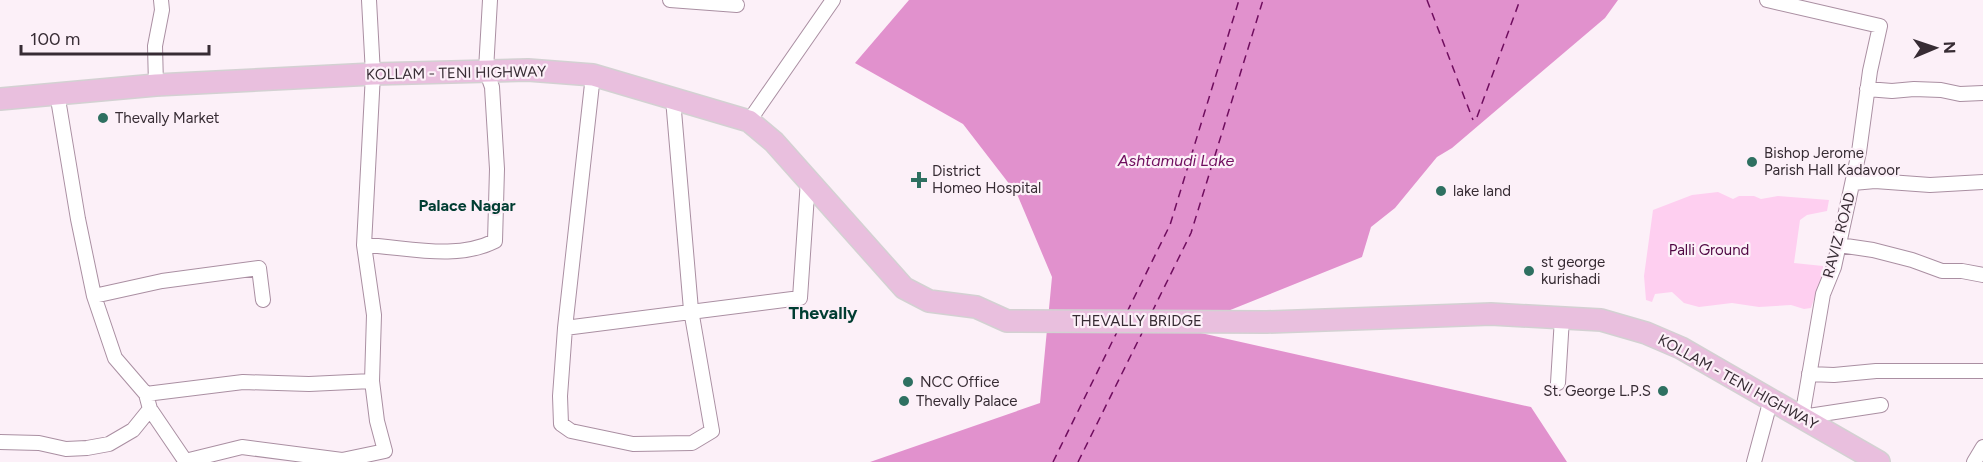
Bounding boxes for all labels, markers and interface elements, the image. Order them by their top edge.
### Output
scale bar [21,18,208,56]
north arrow [1905,18,1965,78]
text: 100 m [30,28,80,50]
text: N [1940,41,1959,54]
street label: KOLLAM - TENI HIGHWAY [366,62,546,84]
place label: Thevally Market [115,109,220,127]
marker: Thevally Market [96,111,110,125]
place label: Bishop Jerome Parish Hall Kadavoor [1764,144,1900,179]
water label: Ashtamudi Lake [1117,151,1235,170]
marker: Bishop Jerome Parish Hall Kadavoor [1745,155,1759,169]
place label: District Homeo Hospital [932,162,1041,197]
marker: District Homeo Hospital [910,171,928,189]
place label: lake land [1453,182,1511,200]
marker: lake land [1434,184,1448,198]
street label: RAVIZ ROAD [1819,190,1859,280]
district label: Palace Nagar [419,196,516,215]
park label: Palli Ground [1669,241,1749,259]
place label: st george kurishadi [1541,253,1605,288]
marker: st george kurishadi [1522,264,1536,278]
district label: Thevally [789,302,858,324]
street label: THEVALLY BRIDGE [1072,312,1202,330]
street label: KOLLAM - TENI HIGHWAY [1655,330,1821,434]
place label: NCC Office [920,373,999,391]
marker: NCC Office [901,375,915,389]
place label: St. George L.P.S [1543,382,1651,400]
marker: St. George L.P.S [1656,384,1670,398]
place label: Thevally Palace [916,392,1018,410]
marker: Thevally Palace [897,394,911,408]

